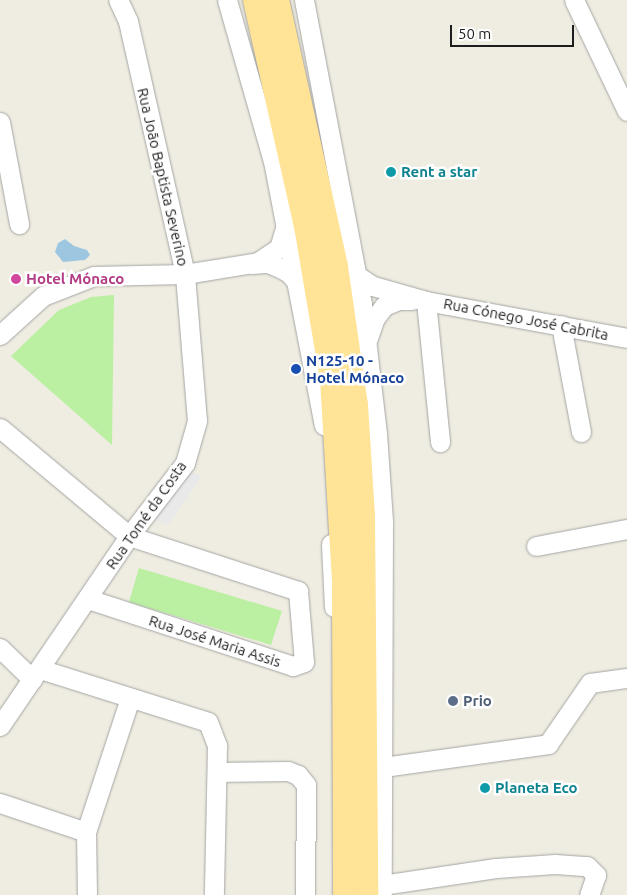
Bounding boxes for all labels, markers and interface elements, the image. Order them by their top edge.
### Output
scale bar [452,15,576,47]
text: 50 m [458,25,491,42]
street label: Rua João Baptista Severino [134,86,192,268]
place label: Rent a star [401,163,477,181]
marker: Rent a star [385,166,397,178]
place label: Hotel Mónaco [26,270,124,288]
marker: Hotel Mónaco [10,273,22,285]
street label: Rua Cónego José Cabrita [442,294,610,344]
place label: N125-10 - Hotel Mónaco [306,351,404,386]
marker: N125-10 - Hotel Mónaco [290,363,302,375]
street label: Rua Tomé da Costa [102,457,190,573]
street label: Rua José Maria Assis [147,611,283,671]
place label: Prio [463,692,492,710]
marker: Prio [447,695,459,707]
place label: Planeta Eco [495,779,578,797]
marker: Planeta Eco [479,782,491,794]

